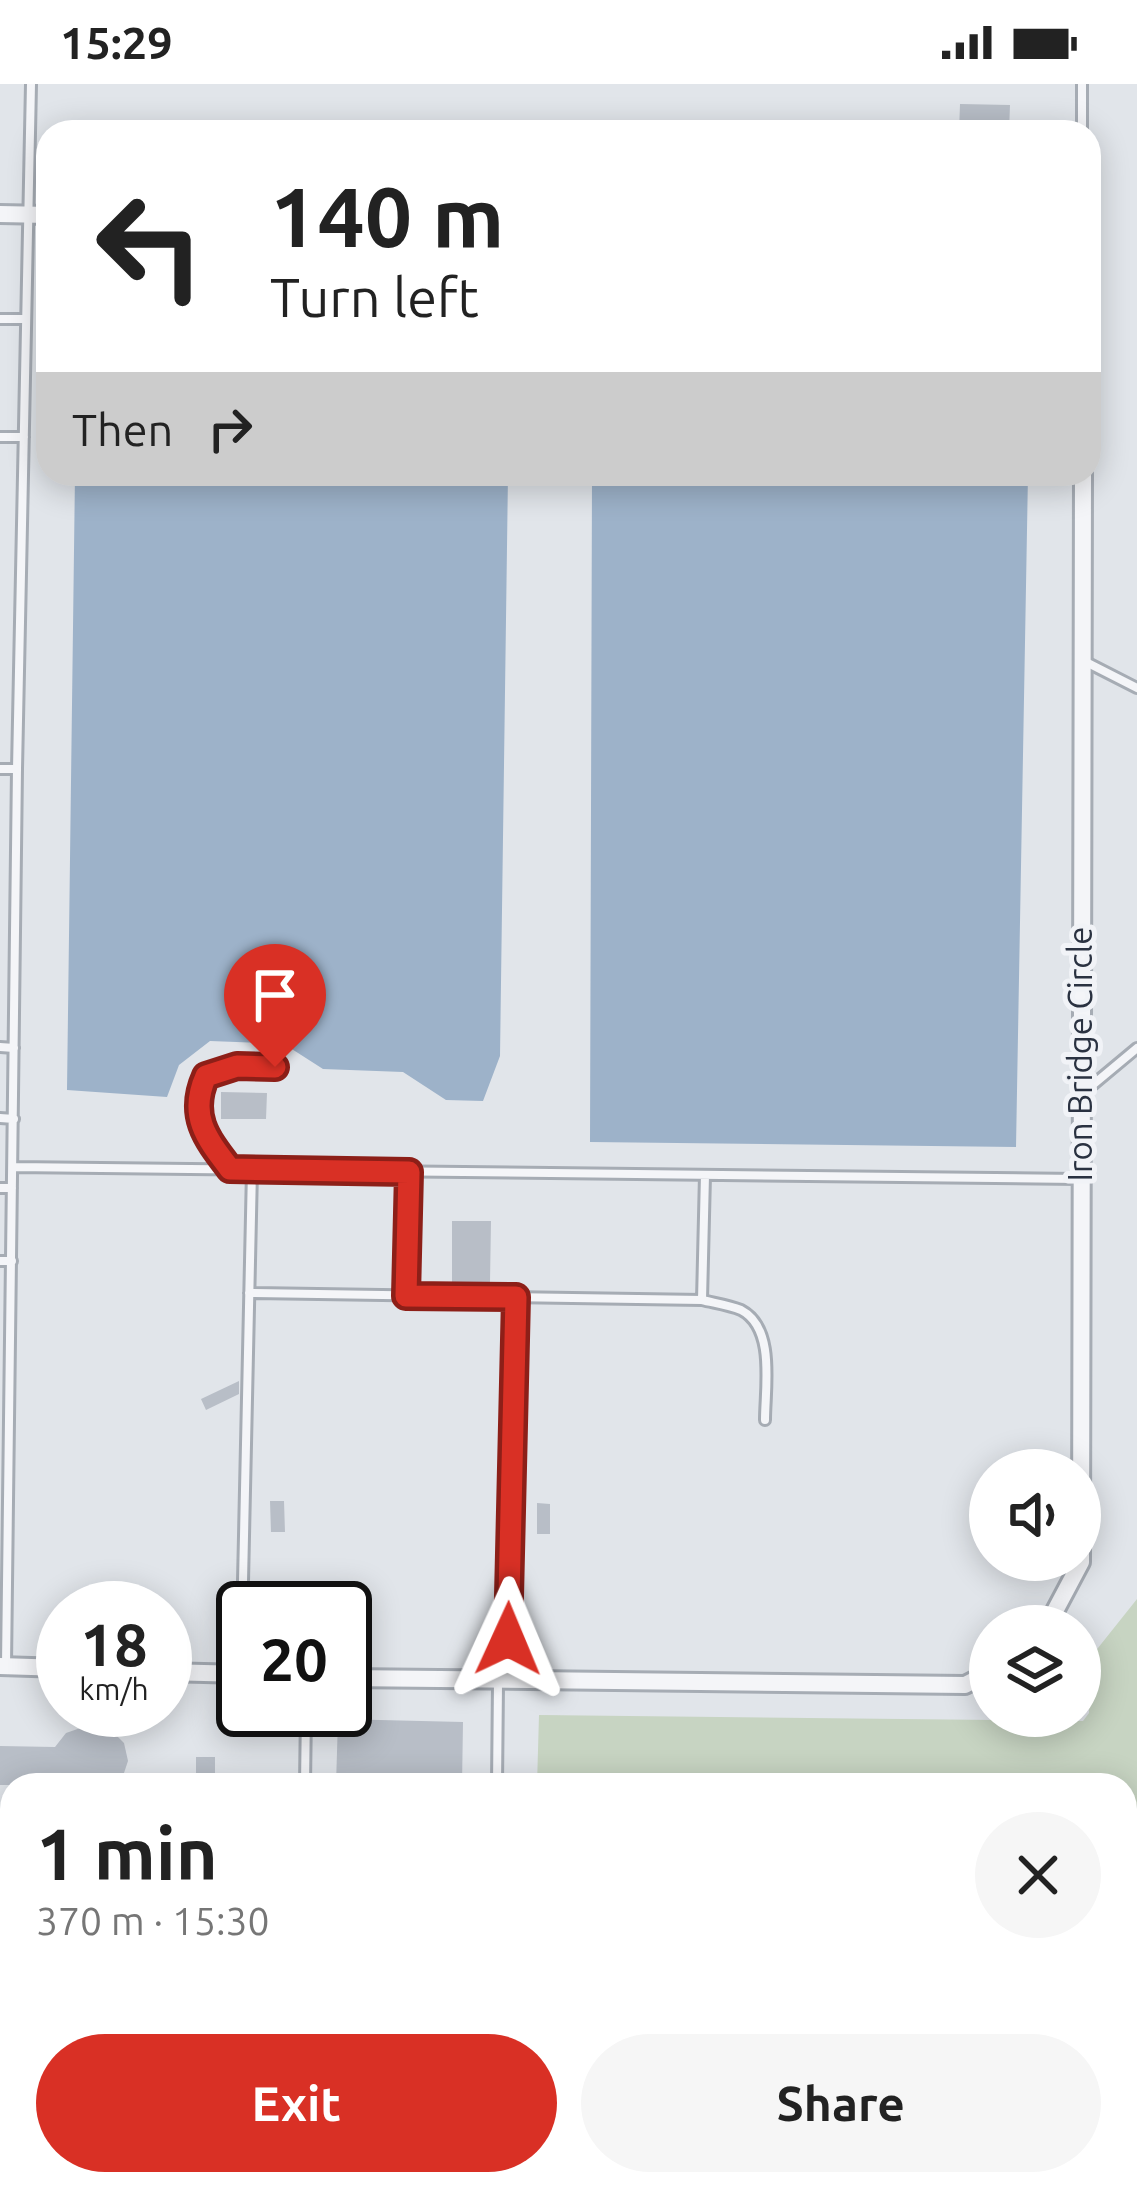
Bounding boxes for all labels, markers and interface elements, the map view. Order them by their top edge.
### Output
text: 15:29 [60,17,173,68]
icon: left [72,168,228,324]
text: 140 m [270,169,504,263]
text: Turn left [270,267,479,327]
icon: right [197,396,263,462]
text: Then [72,404,173,455]
street label: Iron Bridge Circle [1061,926,1098,1182]
pin [224,944,326,1067]
icon: arrive [242,962,308,1028]
map controls [969,1449,1101,1737]
button: sound [969,1449,1101,1581]
position arrow [445,1576,571,1702]
speed limit sign: 20 [216,1581,372,1737]
button: layers [969,1605,1101,1737]
text: 18 [80,1610,148,1677]
text: km/h [79,1672,149,1706]
button: close [975,1812,1101,1938]
text: 1 min [36,1813,218,1894]
text: 370 m · 15:30 [36,1899,270,1942]
button: Exit [36,2034,557,2172]
button: Share [581,2034,1101,2172]

